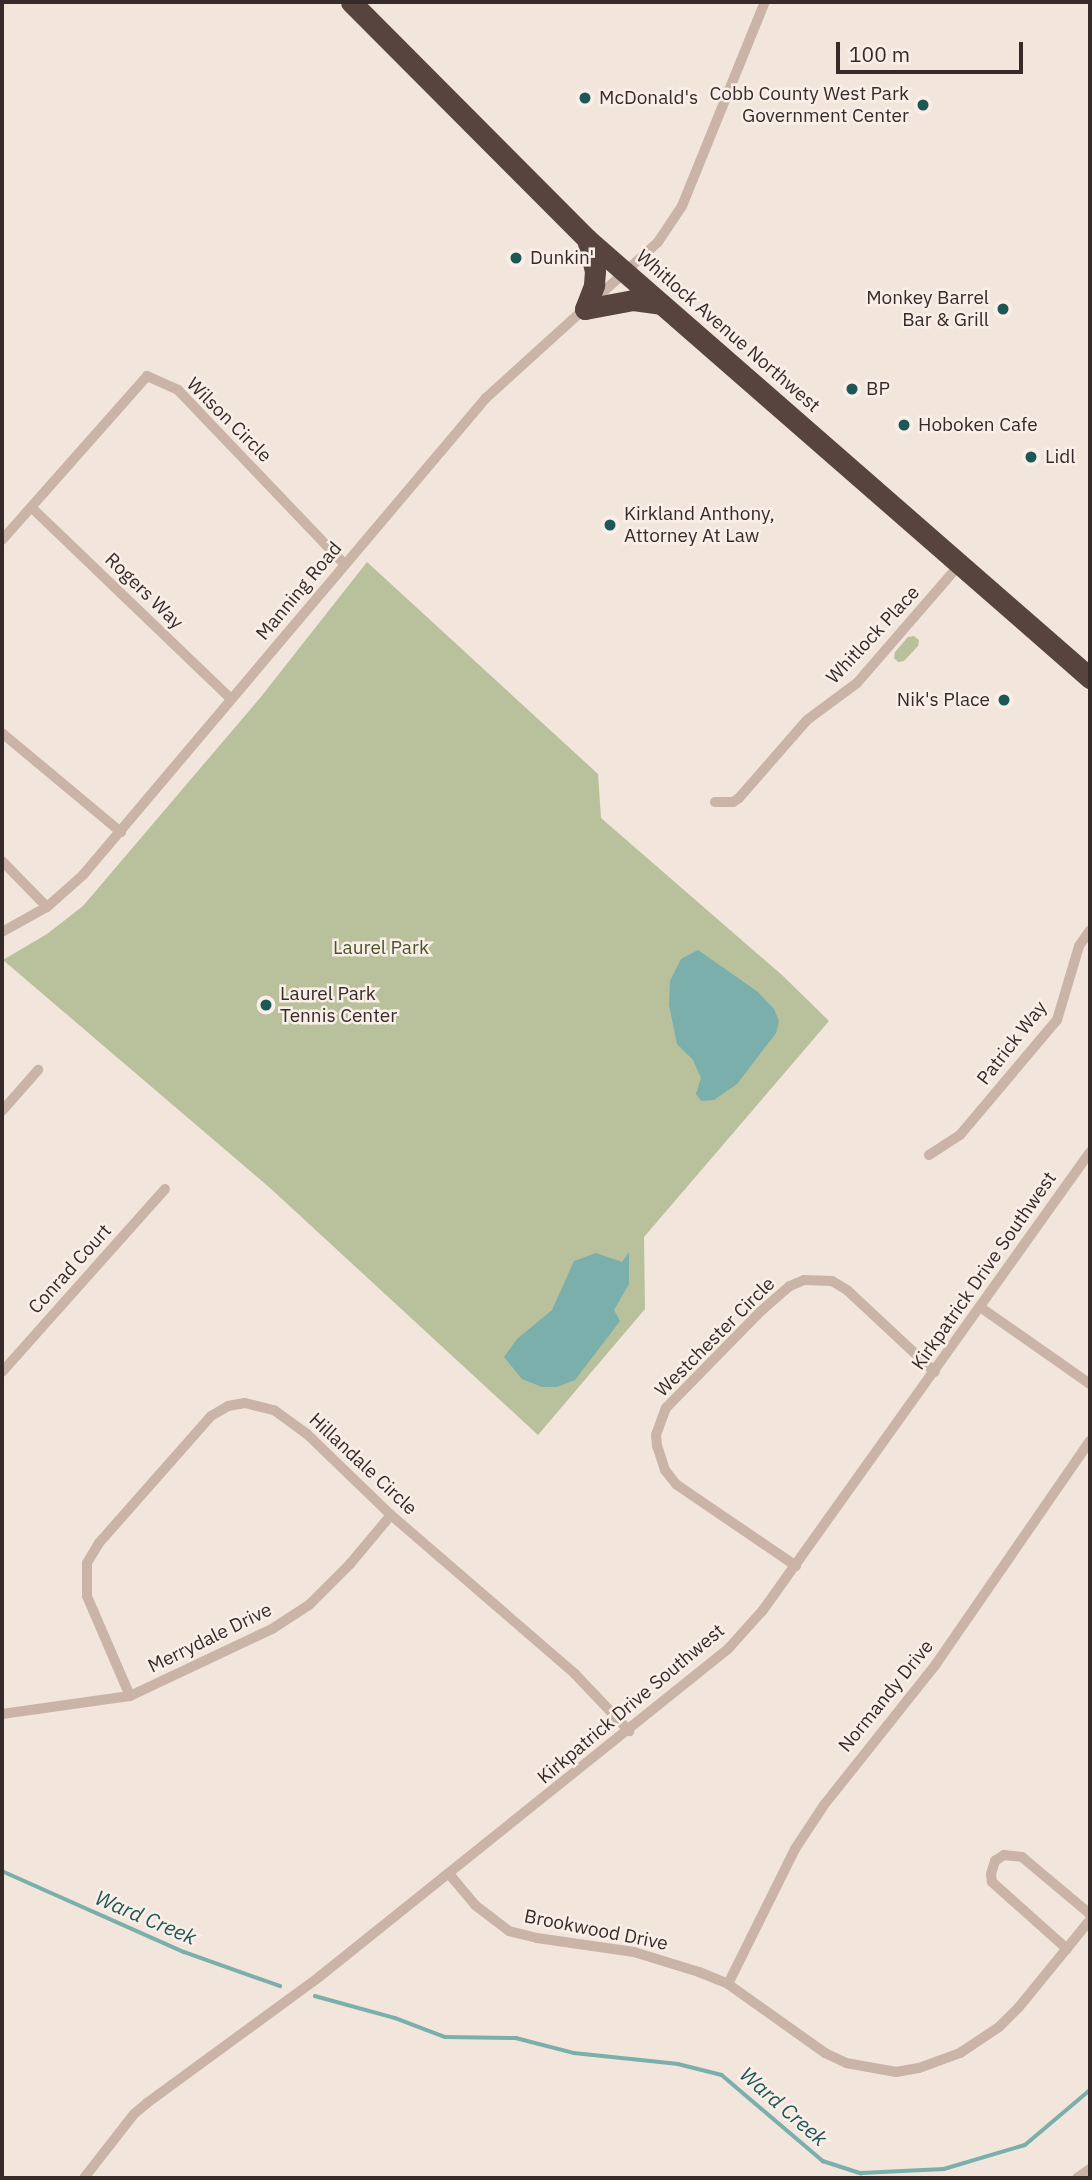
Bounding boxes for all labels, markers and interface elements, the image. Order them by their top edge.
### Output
scale bar [840,28,1027,72]
text: 100 m [849,40,910,68]
place label: Cobb County West Park Government Center [710,83,909,127]
place label: McDonald's [599,87,698,109]
marker: McDonald's [577,90,593,106]
marker: Cobb County West Park Government Center [915,97,931,113]
street label: Whitlock Avenue Northwest [631,245,825,417]
place label: Dunkin' [530,247,594,269]
marker: Dunkin' [508,250,524,266]
place label: Monkey Barrel Bar & Grill [866,287,989,331]
marker: Monkey Barrel Bar & Grill [995,301,1011,317]
street label: Wilson Circle [182,373,276,467]
place label: BP [866,378,890,400]
marker: BP [844,381,860,397]
place label: Hoboken Cafe [918,414,1038,436]
marker: Hoboken Cafe [896,417,912,433]
place label: Lidl [1045,446,1075,468]
marker: Lidl [1023,449,1039,465]
place label: Kirkland Anthony, Attorney At Law [624,503,775,547]
marker: Kirkland Anthony, Attorney At Law [602,517,618,533]
street label: Manning Road [251,537,347,645]
street label: Rogers Way [100,548,188,634]
street label: Whitlock Place [822,581,924,689]
place label: Nik's Place [897,689,990,711]
marker: Nik's Place [996,692,1012,708]
park label: Laurel Park [333,937,429,959]
place label: Laurel Park Tennis Center [280,983,397,1027]
marker: Laurel Park Tennis Center [258,997,274,1013]
street label: Patrick Way [972,997,1052,1089]
street label: Kirkpatrick Drive Southwest [907,1168,1061,1374]
street label: Conrad Court [24,1219,116,1319]
street label: Westchester Circle [650,1272,780,1402]
street label: Hillandale Circle [304,1408,422,1520]
street label: Merrydale Drive [144,1598,276,1678]
street label: Kirkpatrick Drive Southwest [533,1619,729,1789]
street label: Normandy Drive [834,1635,938,1757]
water label: Ward Creek [92,1884,200,1950]
street label: Brookwood Drive [522,1905,670,1955]
water label: Ward Creek [735,2061,833,2151]

